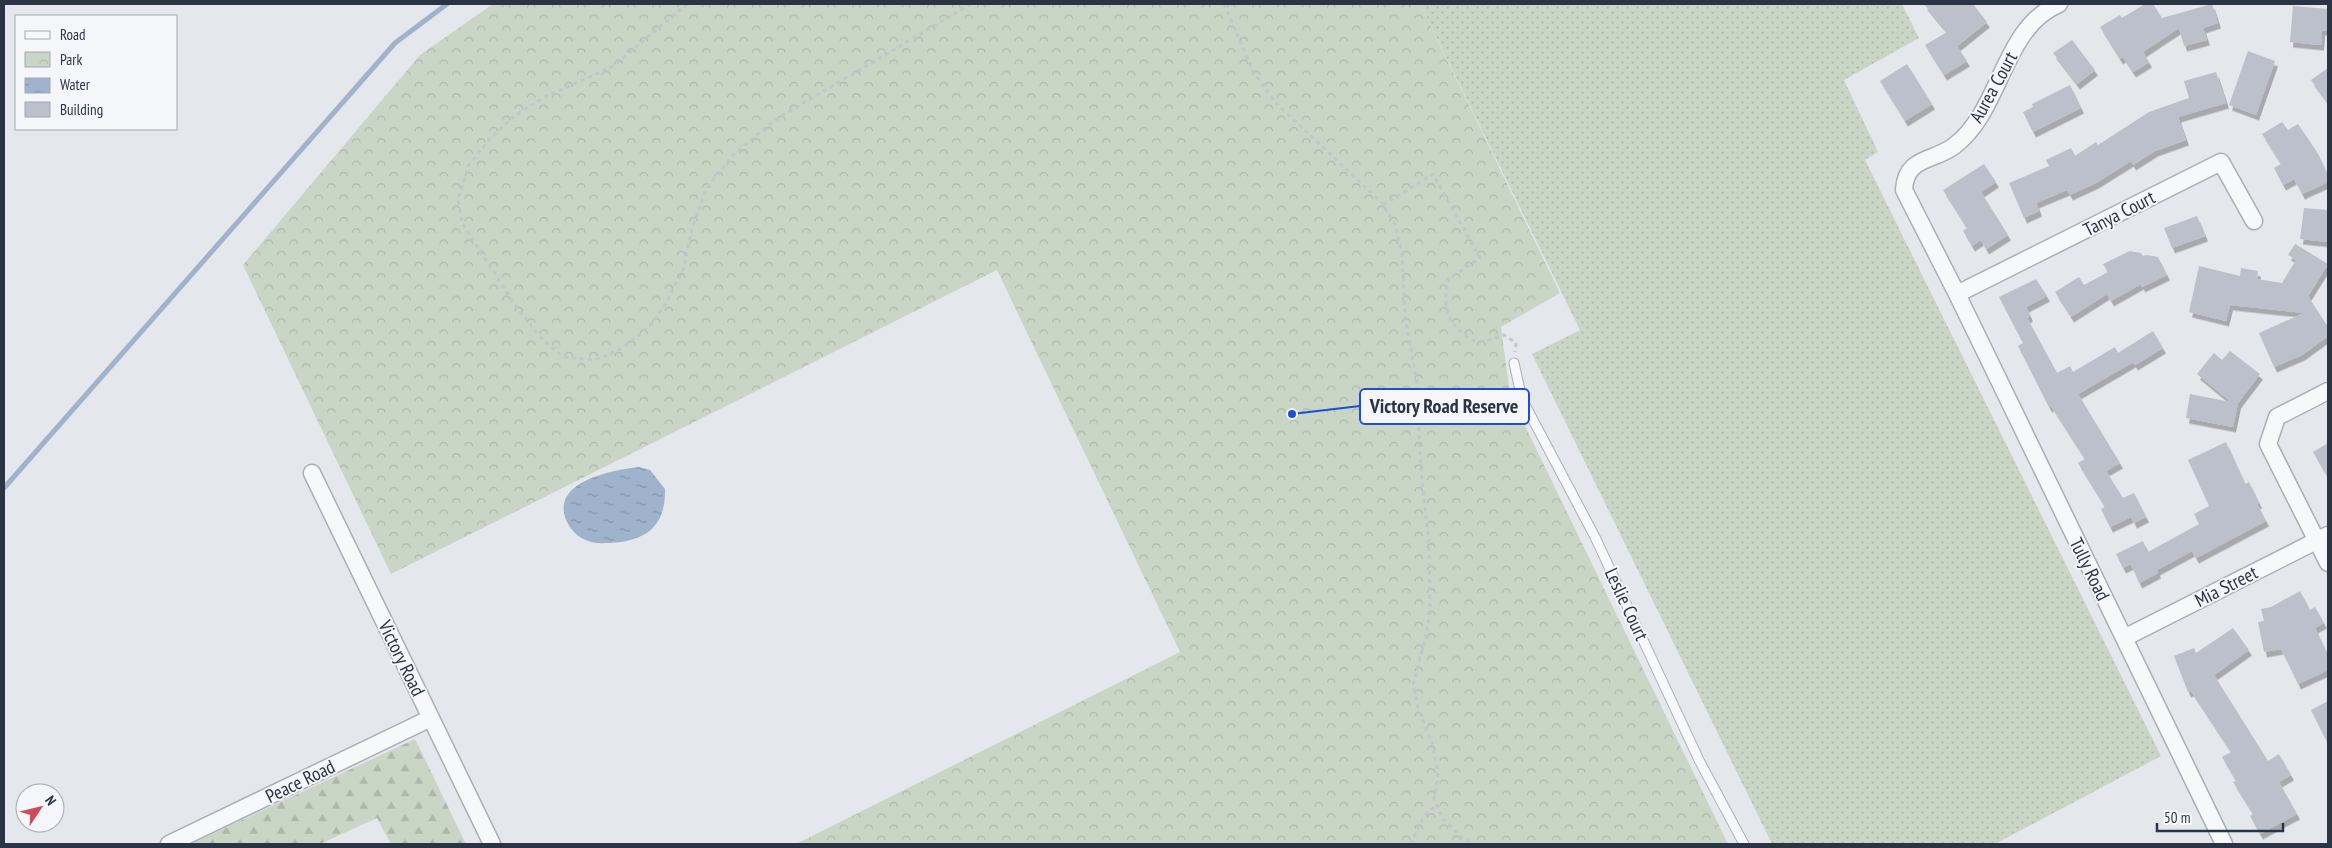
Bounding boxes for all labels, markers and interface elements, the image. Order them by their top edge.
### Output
legend [15,15,178,130]
text: Road [60,25,86,44]
street label: Aurea Court [1964,47,2023,127]
text: Park [60,50,82,69]
text: Water [60,75,91,94]
text: Building [60,100,103,119]
street label: Tanya Court [2079,184,2159,241]
callout: Victory Road Reserve [1360,389,1529,424]
text: Victory Road Reserve [1369,393,1518,419]
street label: Tully Road [2065,534,2115,604]
street label: Mia Street [2191,560,2262,612]
street label: Leslie Court [1600,564,1655,645]
street label: Victory Road [373,615,431,700]
street label: Peace Road [261,754,339,808]
north arrow [15,783,65,833]
text: N [41,792,60,809]
scale bar [2157,800,2283,832]
text: 50 m [2164,808,2190,827]

